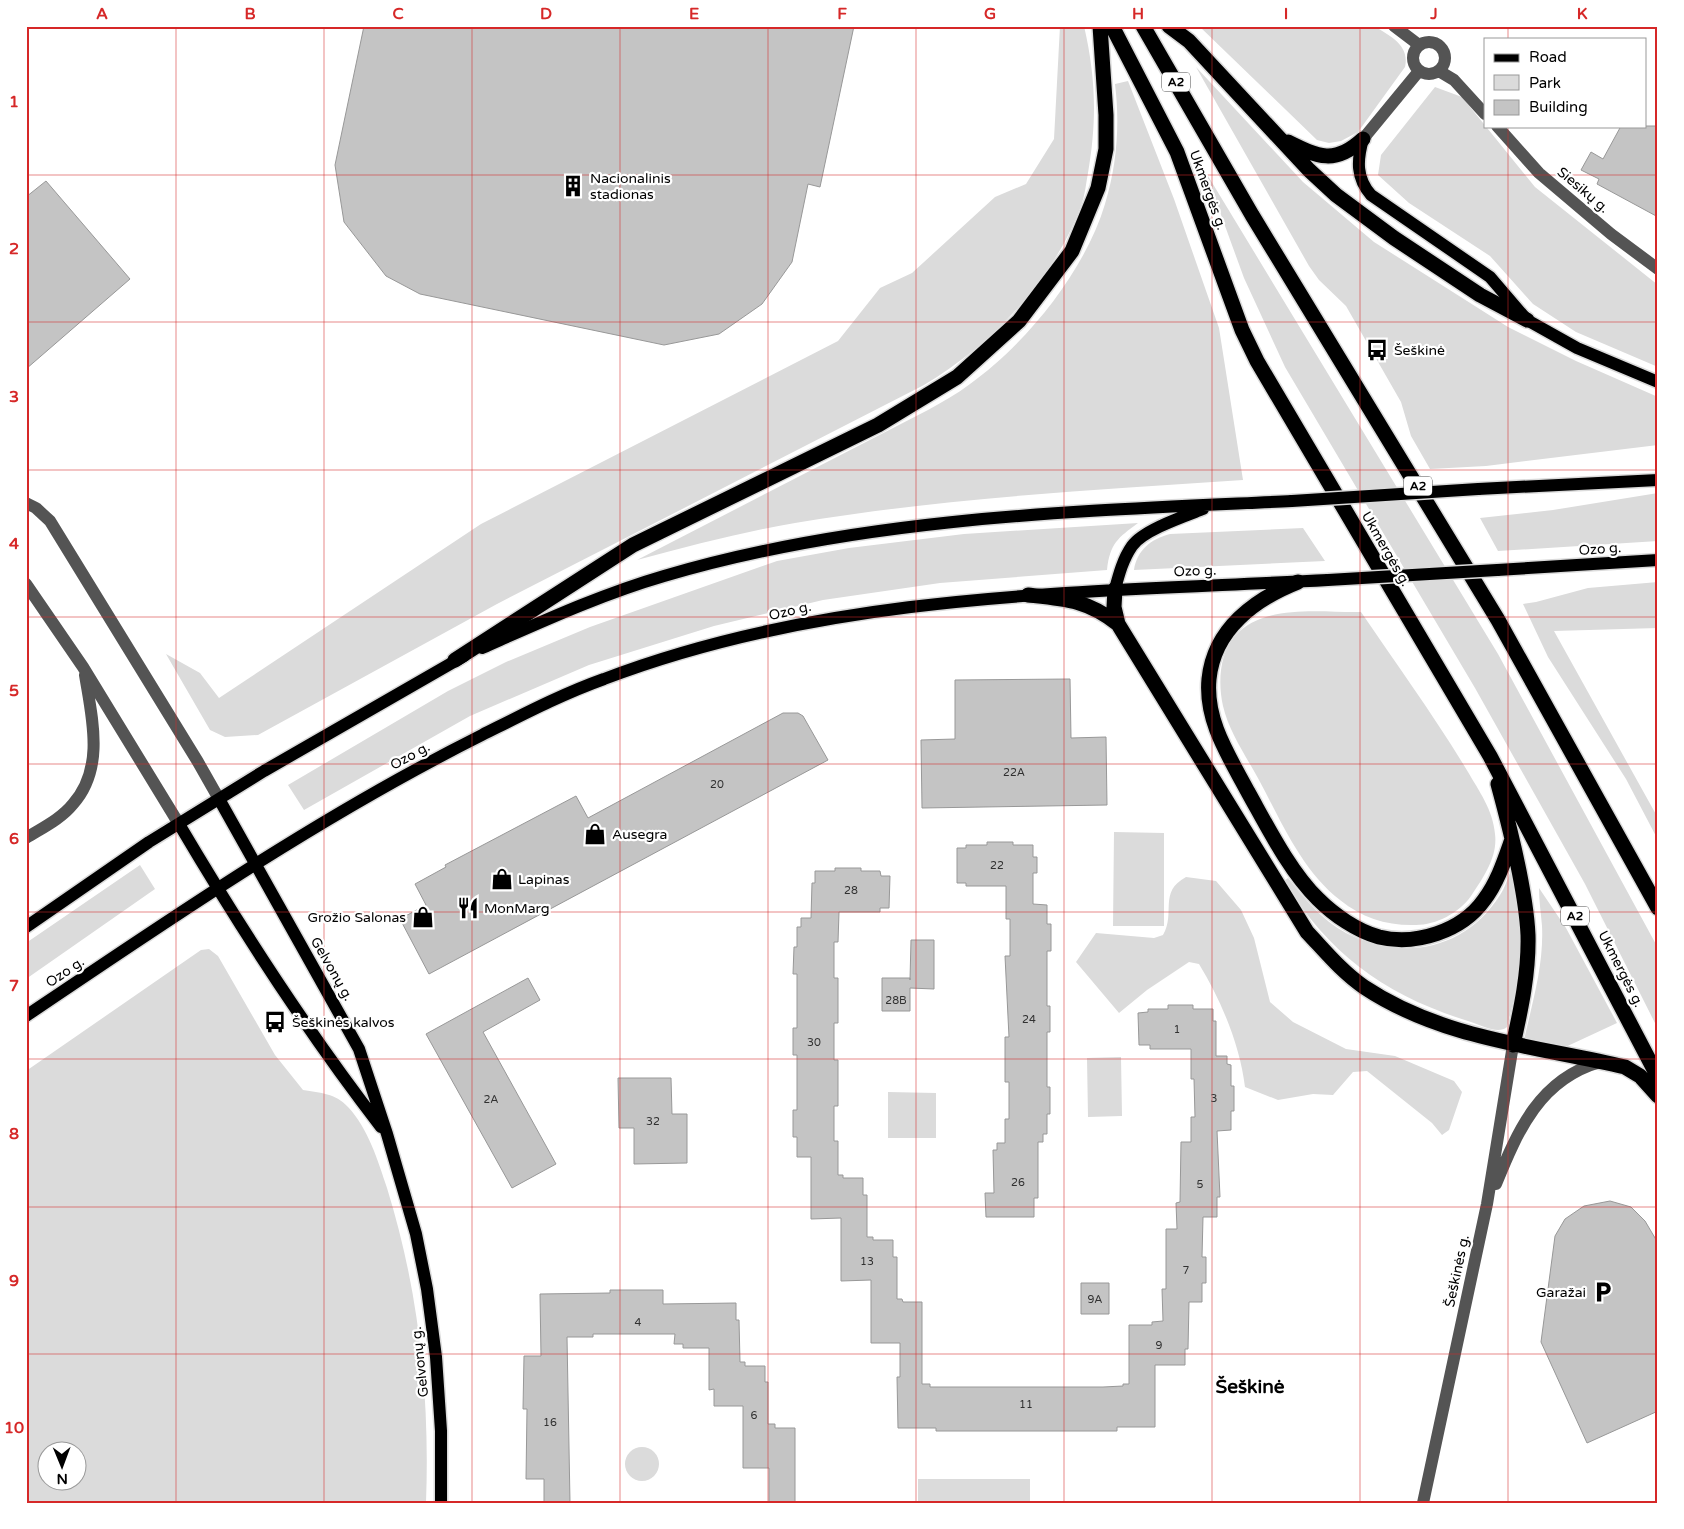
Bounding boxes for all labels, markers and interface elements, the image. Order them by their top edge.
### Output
text: A [96,4,108,24]
text: B [244,4,256,24]
text: C [392,4,404,24]
text: D [540,4,552,24]
text: E [689,4,699,24]
text: F [837,4,847,24]
text: G [984,4,996,24]
text: H [1132,4,1144,24]
text: I [1284,4,1288,24]
text: J [1429,4,1438,24]
text: K [1577,4,1588,24]
legend [1484,38,1646,128]
text: Road [1529,48,1567,66]
road number: A2 [1162,72,1190,91]
text: Park [1529,74,1561,92]
text: 1 [9,92,19,112]
text: Building [1529,98,1588,116]
street label: Ukmergės g. [1186,148,1230,232]
street label: Siesikų g. [1554,163,1612,217]
place label: Nacionalinis stadionas [590,170,671,203]
building icon: Nacionalinis stadionas [560,173,586,199]
text: 2 [9,239,19,259]
bus stop icon: Šeškinė [1364,337,1390,363]
place label: Šeškinė [1394,342,1445,359]
text: 3 [9,387,19,407]
road number: A2 [1404,476,1432,496]
street label: Ukmergės g. [1358,509,1414,589]
text: 4 [9,534,19,554]
street label: Ozo g. [1578,539,1622,559]
street label: Ozo g. [1173,562,1217,580]
street label: Ozo g. [767,598,813,624]
text: 5 [9,681,19,701]
street label: Ozo g. [387,738,433,774]
house number: 22A [1003,766,1025,779]
house number: 20 [710,778,724,791]
shop icon: Ausegra [582,821,608,847]
place label: Ausegra [612,826,667,843]
text: 6 [9,829,19,849]
house number: 22 [990,859,1004,872]
shop icon: Lapinas [489,866,515,892]
place label: Lapinas [518,871,570,888]
house number: 28 [844,884,858,897]
restaurant icon: MonMarg [455,895,481,921]
place label: MonMarg [484,900,550,917]
shop icon: Grožio Salonas [410,904,436,930]
road number: A2 [1561,906,1589,926]
place label: Grožio Salonas [308,909,406,926]
street label: Ukmergės g. [1594,928,1648,1010]
street label: Gelvonų g. [307,934,357,1004]
street label: Ozo g. [42,953,88,991]
text: 7 [9,976,19,996]
house number: 28B [885,994,907,1007]
bus stop icon: Šeškinės kalvos [262,1009,288,1035]
house number: 24 [1022,1013,1036,1026]
place label: Šeškinės kalvos [292,1014,395,1031]
house number: 1 [1174,1023,1180,1036]
house number: 30 [807,1036,821,1049]
house number: 3 [1211,1092,1218,1105]
house number: 2A [483,1093,499,1106]
house number: 32 [646,1115,660,1128]
text: 8 [9,1124,19,1144]
house number: 26 [1011,1176,1025,1189]
house number: 5 [1197,1178,1204,1191]
street label: Šeškinės g. [1441,1233,1473,1309]
house number: 13 [860,1255,874,1268]
house number: 7 [1183,1264,1190,1277]
text: 9 [9,1271,19,1291]
parking icon: Garažai [1590,1279,1616,1305]
place label: Garažai [1536,1284,1586,1301]
house number: 9A [1087,1293,1103,1306]
house number: 4 [635,1316,642,1329]
street label: Gelvonų g. [408,1326,432,1398]
house number: 9 [1156,1339,1163,1352]
district label: Šeškinė [1216,1375,1285,1398]
house number: 11 [1019,1398,1033,1411]
house number: 6 [751,1409,758,1422]
house number: 16 [543,1416,557,1429]
text: 10 [4,1418,24,1438]
north arrow [38,1442,88,1492]
text: N [56,1470,68,1487]

